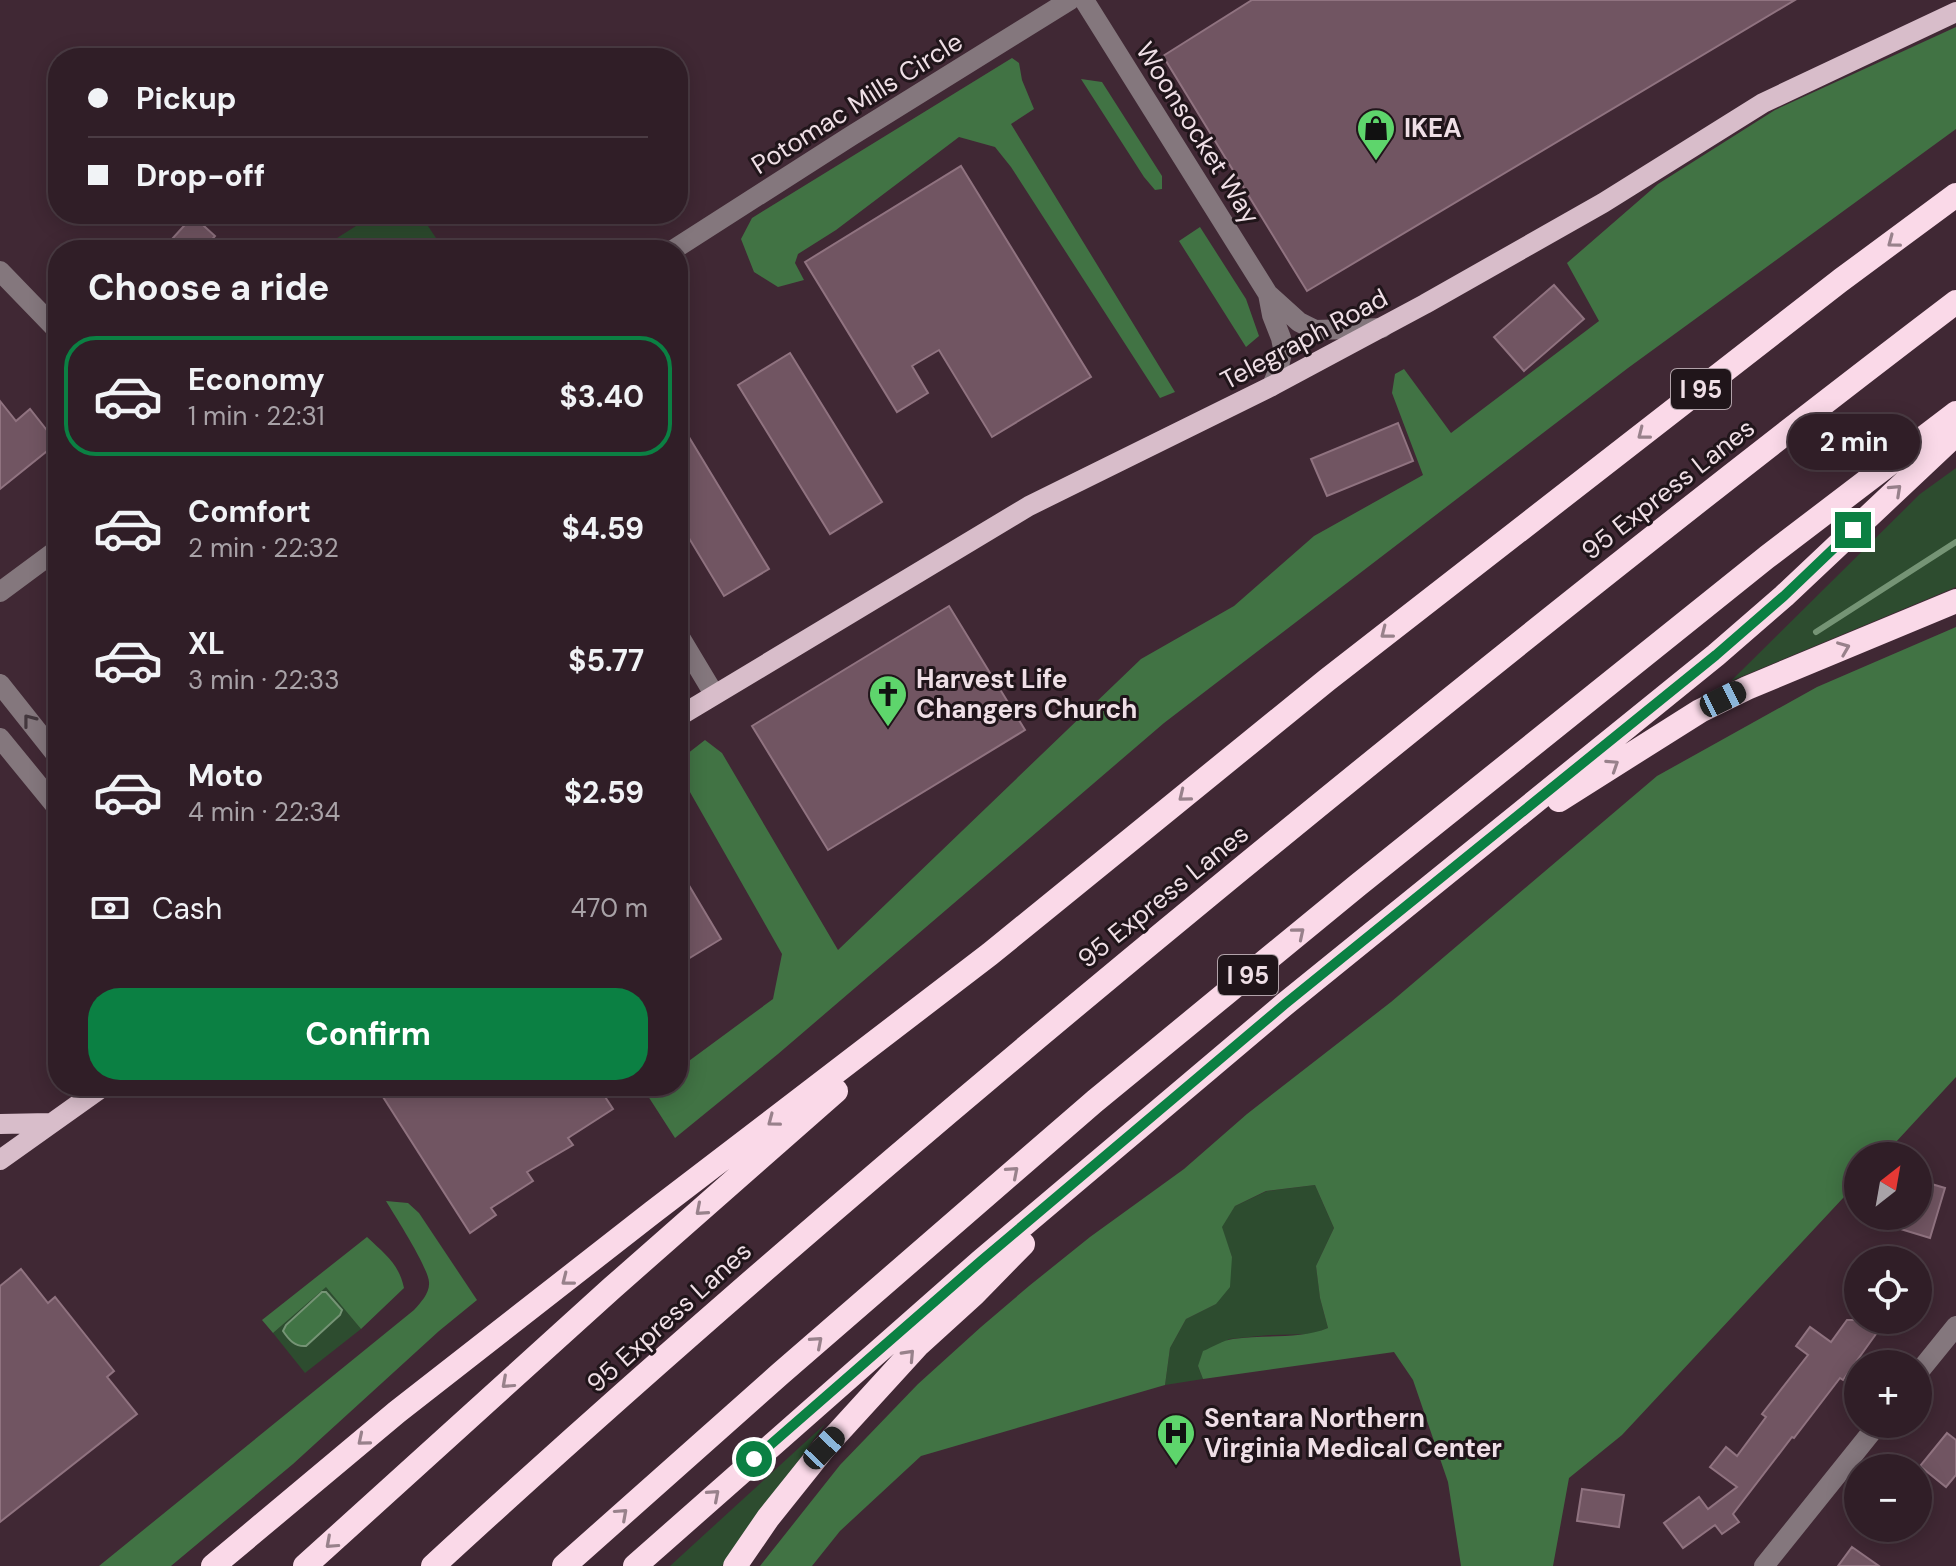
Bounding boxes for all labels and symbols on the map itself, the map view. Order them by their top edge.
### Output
street label: Potomac Mills Circle [745,24,969,182]
street label: Woonsocket Way [1128,36,1268,230]
shop icon: IKEA [1355,107,1397,162]
place label: IKEA [1404,111,1462,145]
one-way arrow [1888,232,1902,246]
street label: Telegraph Road [1215,281,1393,397]
road number: I 95 [1671,369,1731,409]
street label: 95 Express Lanes [1575,411,1761,567]
callout: 2 min [1787,414,1919,470]
one-way arrow [1638,424,1652,439]
one-way arrow [1886,486,1901,500]
route end [1835,512,1871,548]
one-way arrow [1380,624,1395,638]
one-way arrow [1836,641,1850,658]
place label: Harvest Life Changers Church [916,662,1137,726]
church icon: Harvest Life Changers Church [867,673,909,728]
car [1696,678,1750,720]
one-way arrow [24,715,39,729]
one-way arrow [1604,760,1619,775]
one-way arrow [1178,787,1193,801]
street label: 95 Express Lanes [1071,817,1255,975]
one-way arrow [1289,928,1304,943]
road number: I 95 [1218,955,1278,995]
one-way arrow [767,1111,782,1125]
north arrow [1844,1142,1932,1230]
one-way arrow [1004,1167,1019,1182]
one-way arrow [696,1200,711,1215]
street label: 95 Express Lanes [579,1234,759,1400]
one-way arrow [561,1270,576,1284]
one-way arrow [807,1337,822,1352]
one-way arrow [900,1350,915,1364]
one-way arrow [502,1374,517,1388]
place label: Sentara Northern Virginia Medical Center [1204,1401,1502,1465]
hospital icon: Sentara Northern Virginia Medical Center [1155,1412,1197,1467]
car [799,1422,849,1474]
one-way arrow [357,1430,372,1445]
route start [736,1441,772,1477]
one-way arrow [704,1491,719,1505]
one-way arrow [613,1509,628,1524]
one-way arrow [326,1533,341,1547]

